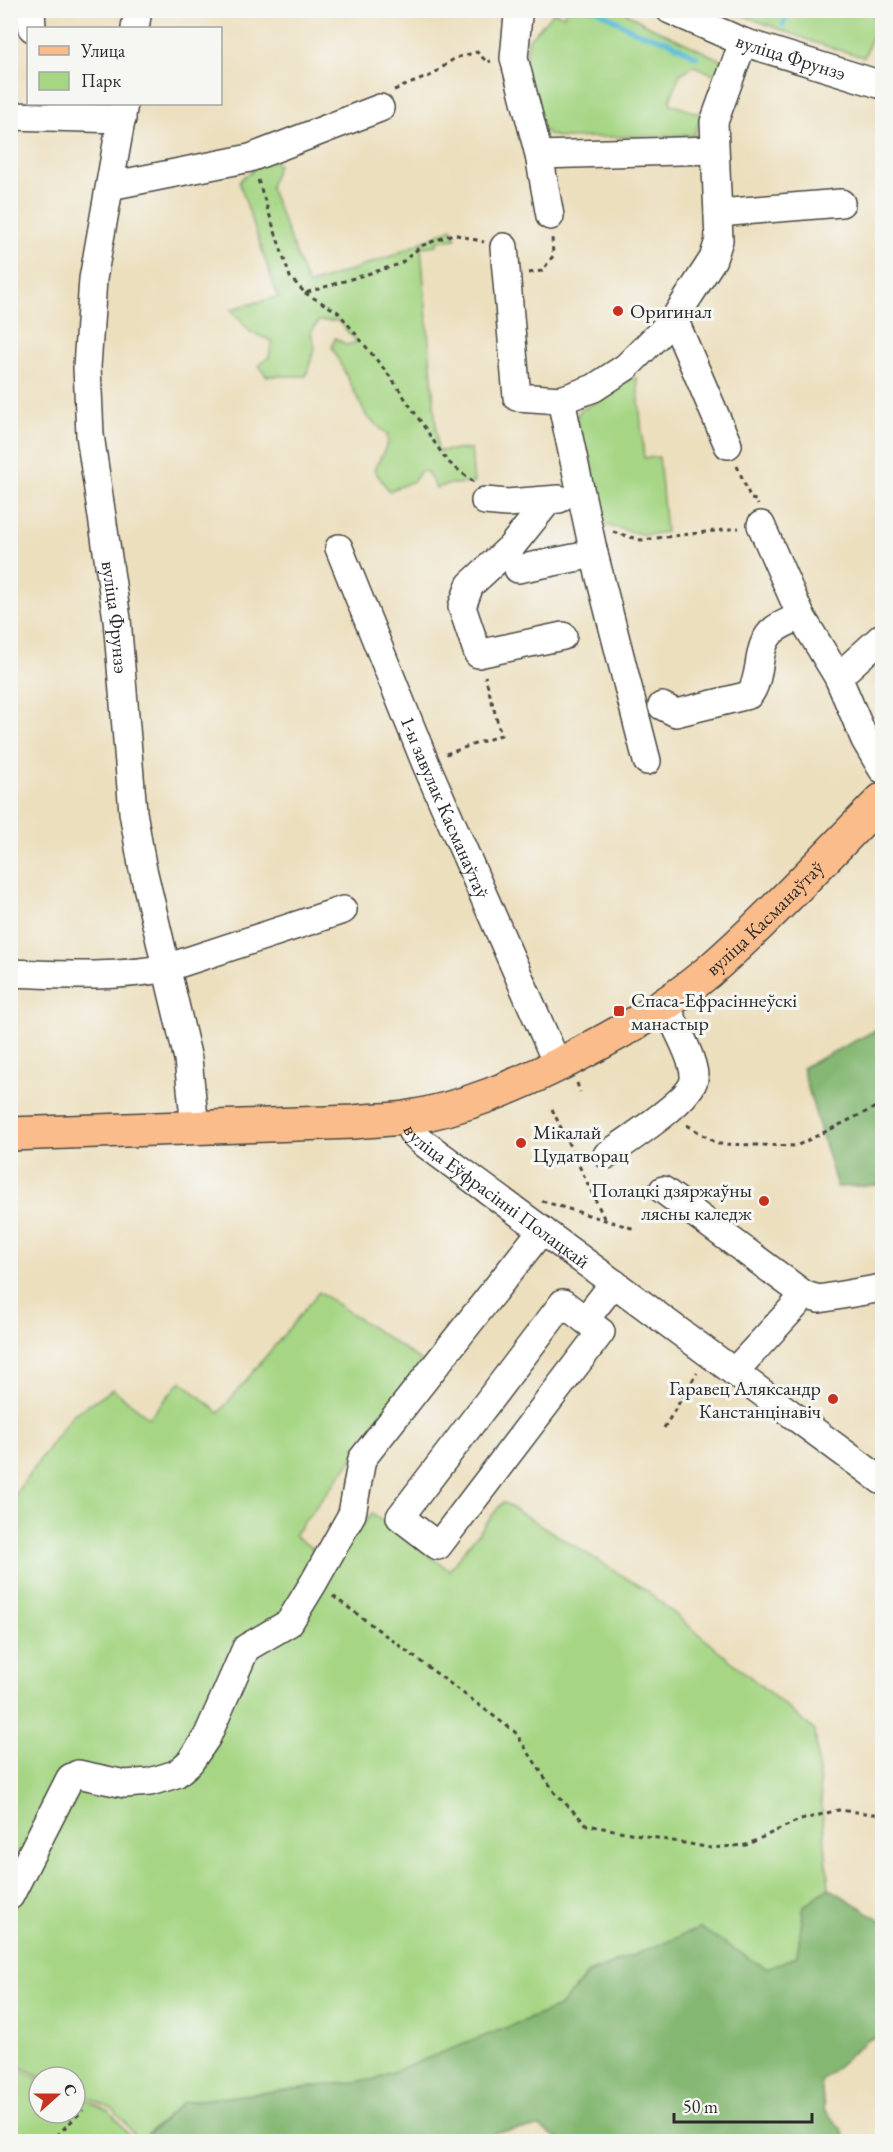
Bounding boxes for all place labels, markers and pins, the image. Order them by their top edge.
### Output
place label: Оригинал [630,298,712,324]
marker: Оригинал [611,304,625,318]
place label: Спаса-Ефрасіннеўскі манастыр [631,987,797,1036]
marker: Спаса-Ефрасіннеўскі манастыр [612,1004,626,1018]
place label: Мікалай Цудатворац [533,1119,629,1168]
marker: Мікалай Цудатворац [514,1136,528,1150]
place label: Полацкі дзяржаўны лясны каледж [591,1177,752,1226]
marker: Полацкі дзяржаўны лясны каледж [757,1194,771,1208]
place label: Гаравец Аляксандр Канстанцінавіч [669,1375,821,1424]
marker: Гаравец Аляксандр Канстанцінавіч [826,1392,840,1406]

